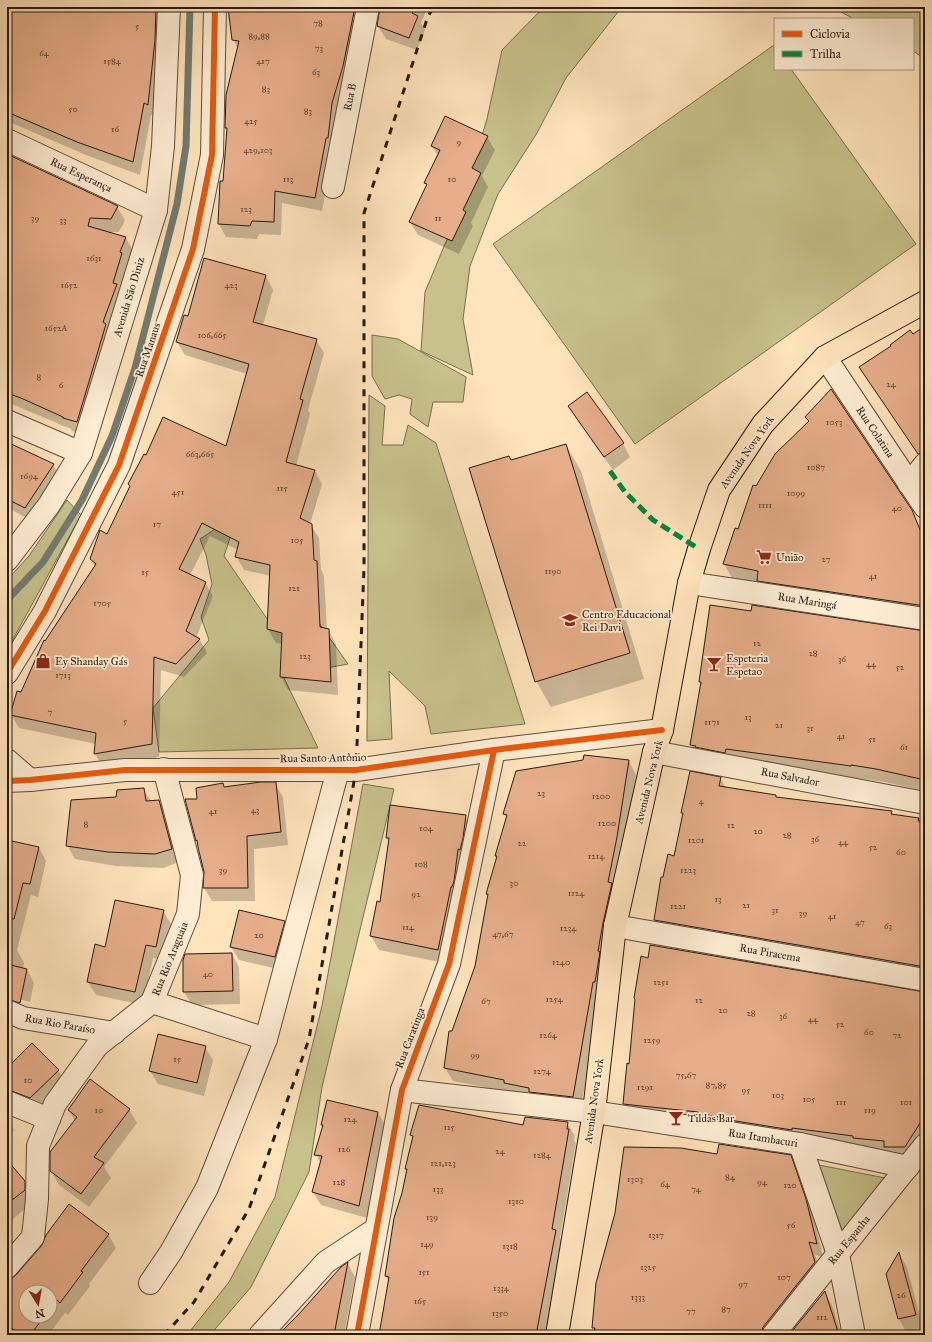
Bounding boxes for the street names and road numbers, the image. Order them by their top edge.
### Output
street label: Rua B [341,82,359,112]
street label: Rua Esperança [48,155,114,195]
street label: Avenida São Diniz [110,255,147,339]
street label: Rua Manaus [133,321,163,379]
street label: Rua Colatina [853,404,897,460]
street label: Avenida Nova York [716,412,778,492]
street label: Rua Maringá [777,590,838,612]
street label: Avenida Nova York [632,738,666,826]
street label: Rua Santo Antônio [280,751,367,765]
street label: Rua Salvador [760,765,821,789]
street label: Rua Rio Araguaia [149,920,191,998]
street label: Rua Piracema [738,941,802,965]
street label: Rua Caratinga [392,1005,428,1070]
street label: Rua Rio Paraíso [24,1011,97,1037]
street label: Avenida Nova York [581,1057,607,1146]
street label: Rua Itambacuri [727,1126,799,1150]
street label: Rua Espanha [825,1213,873,1267]

